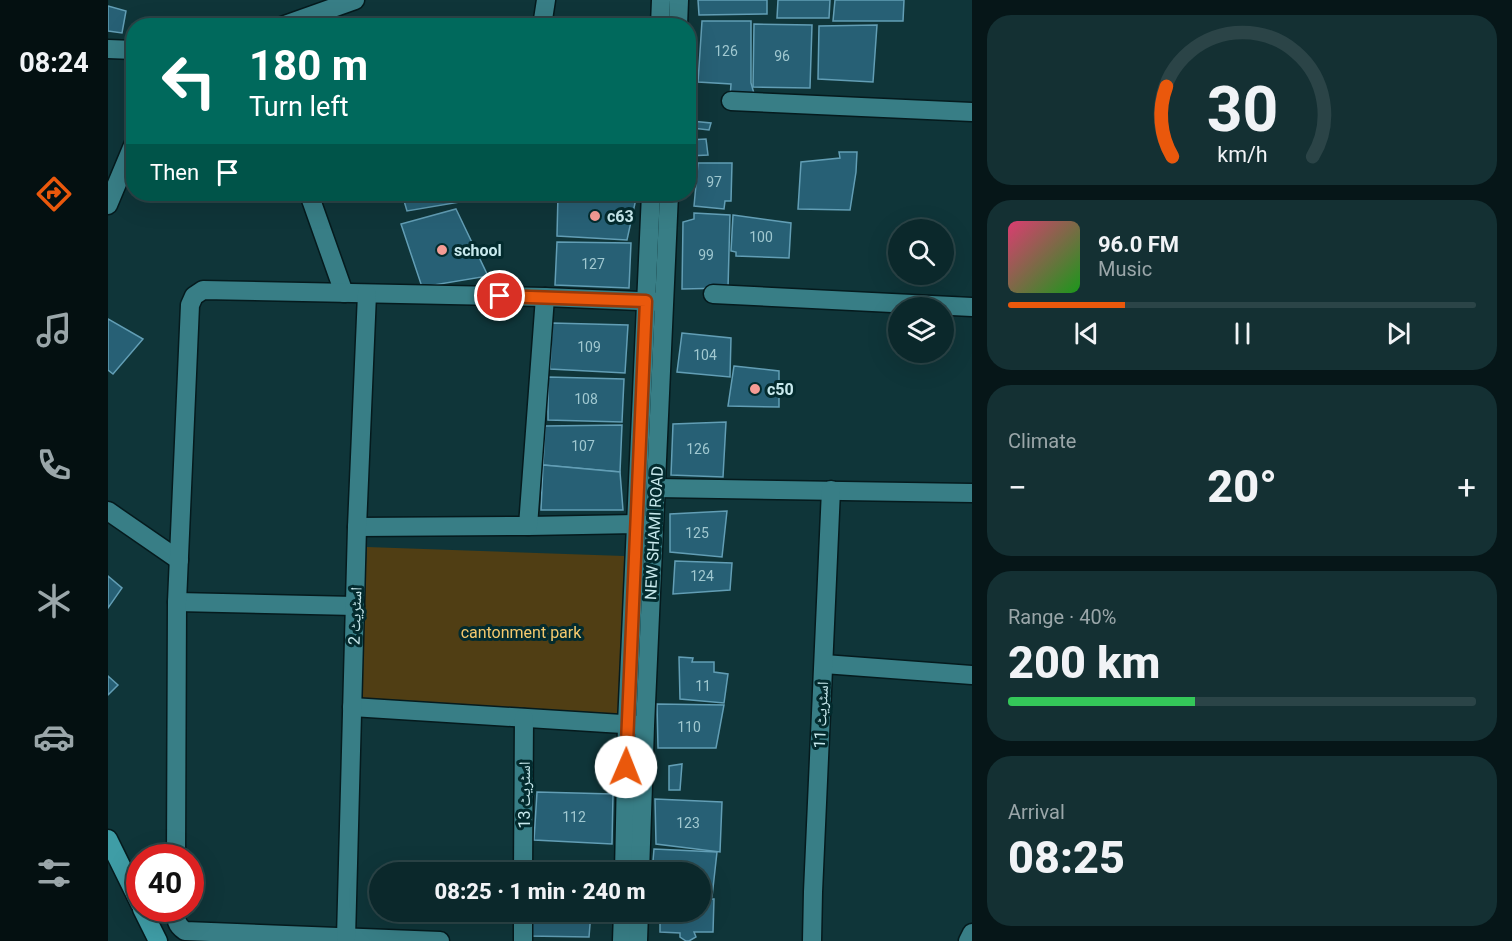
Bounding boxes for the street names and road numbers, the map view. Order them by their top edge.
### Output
street label: NEW SHAMI ROAD [641,466,667,600]
street label: اسٹریٹ 2 [344,587,366,645]
street label: اسٹریٹ 11 [810,681,832,749]
street label: اسٹریٹ 13 [515,761,534,829]

